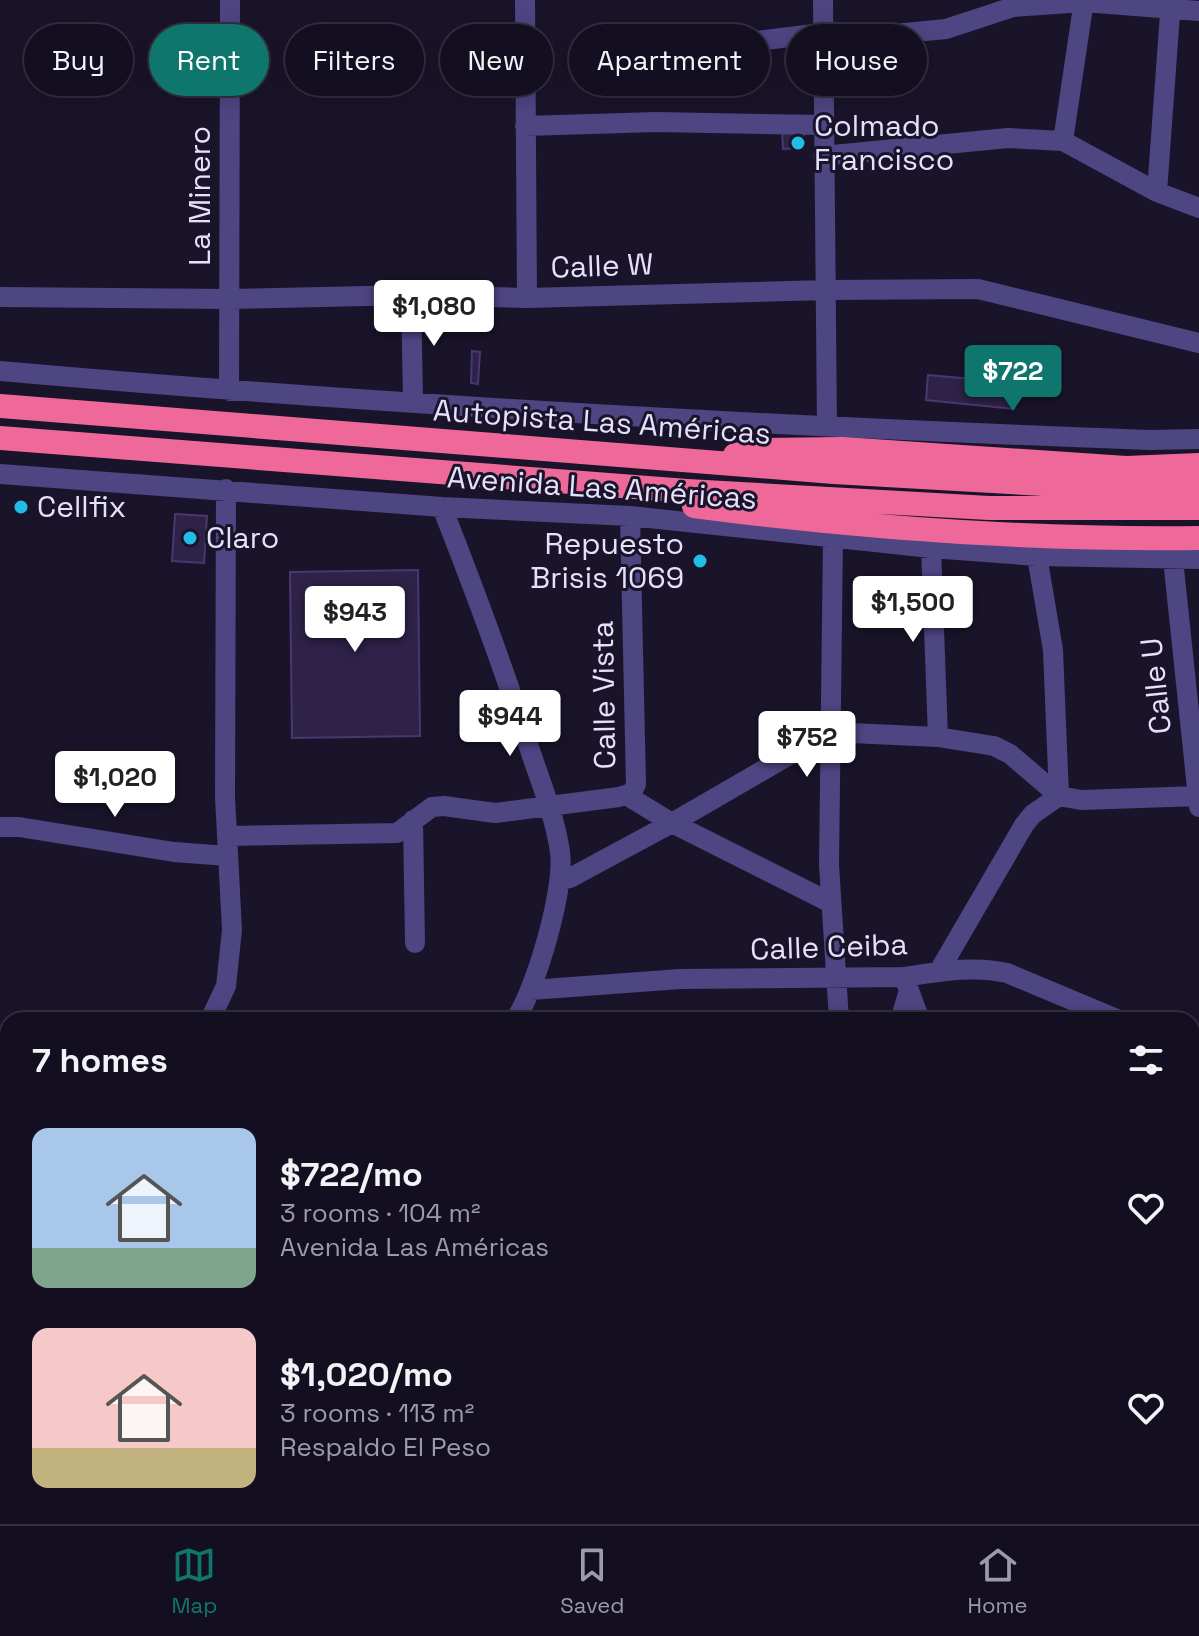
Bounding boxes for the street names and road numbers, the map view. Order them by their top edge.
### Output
street label: La Minero [180,126,219,266]
street label: Calle W [550,244,654,287]
street label: Autopista Las Américas [432,390,772,453]
street label: Avenida Las Américas [446,457,758,518]
street label: Calle Vista [583,620,624,770]
street label: Calle U [1131,636,1180,736]
street label: Calle Ceiba [750,924,908,969]

